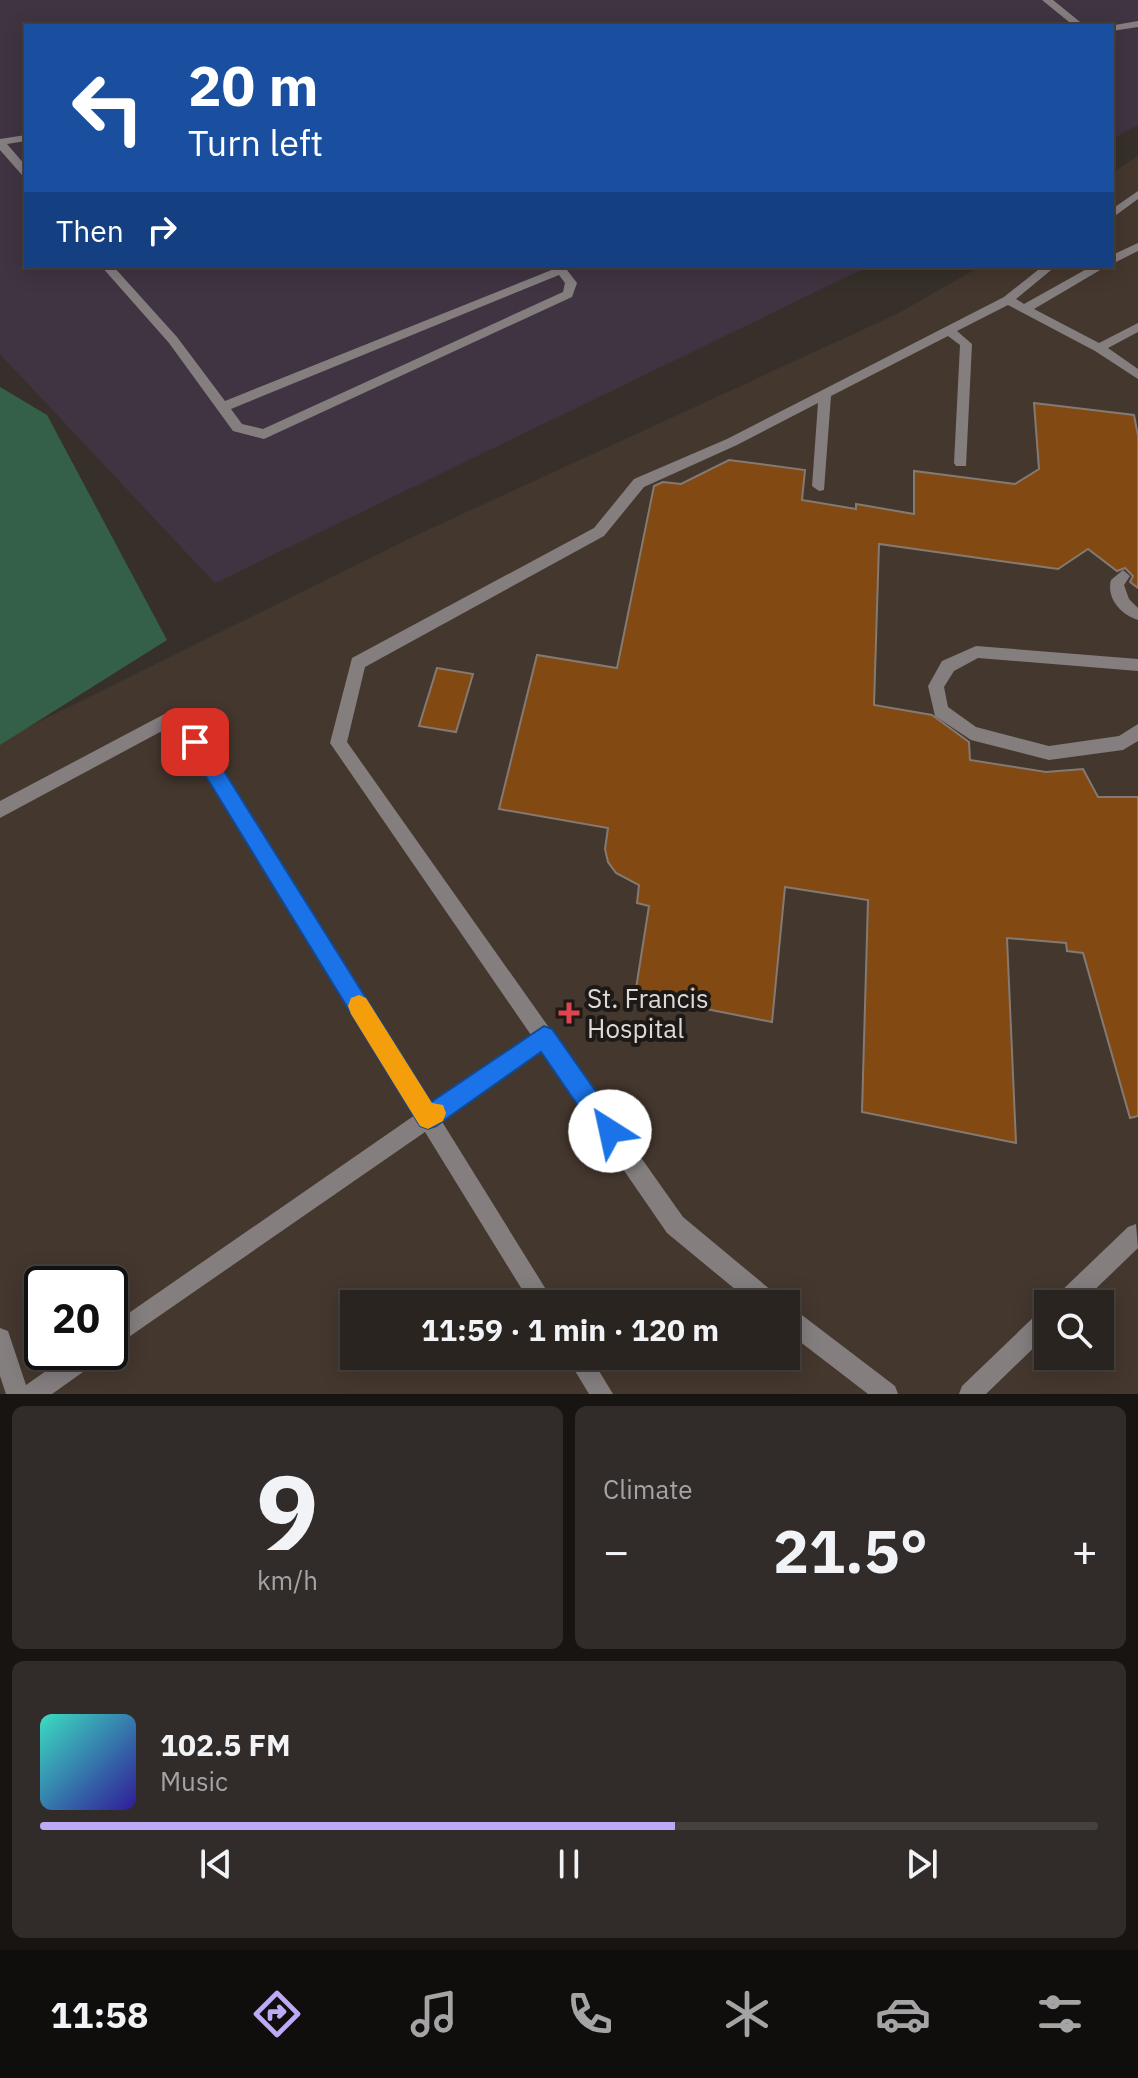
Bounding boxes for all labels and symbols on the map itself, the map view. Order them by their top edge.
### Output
pin [161,708,229,776]
place label: St. Francis Hospital [587,981,709,1045]
marker: St. Francis Hospital [558,1002,580,1024]
position arrow [568,1089,652,1173]
speed limit sign: 20 [24,1266,128,1370]

